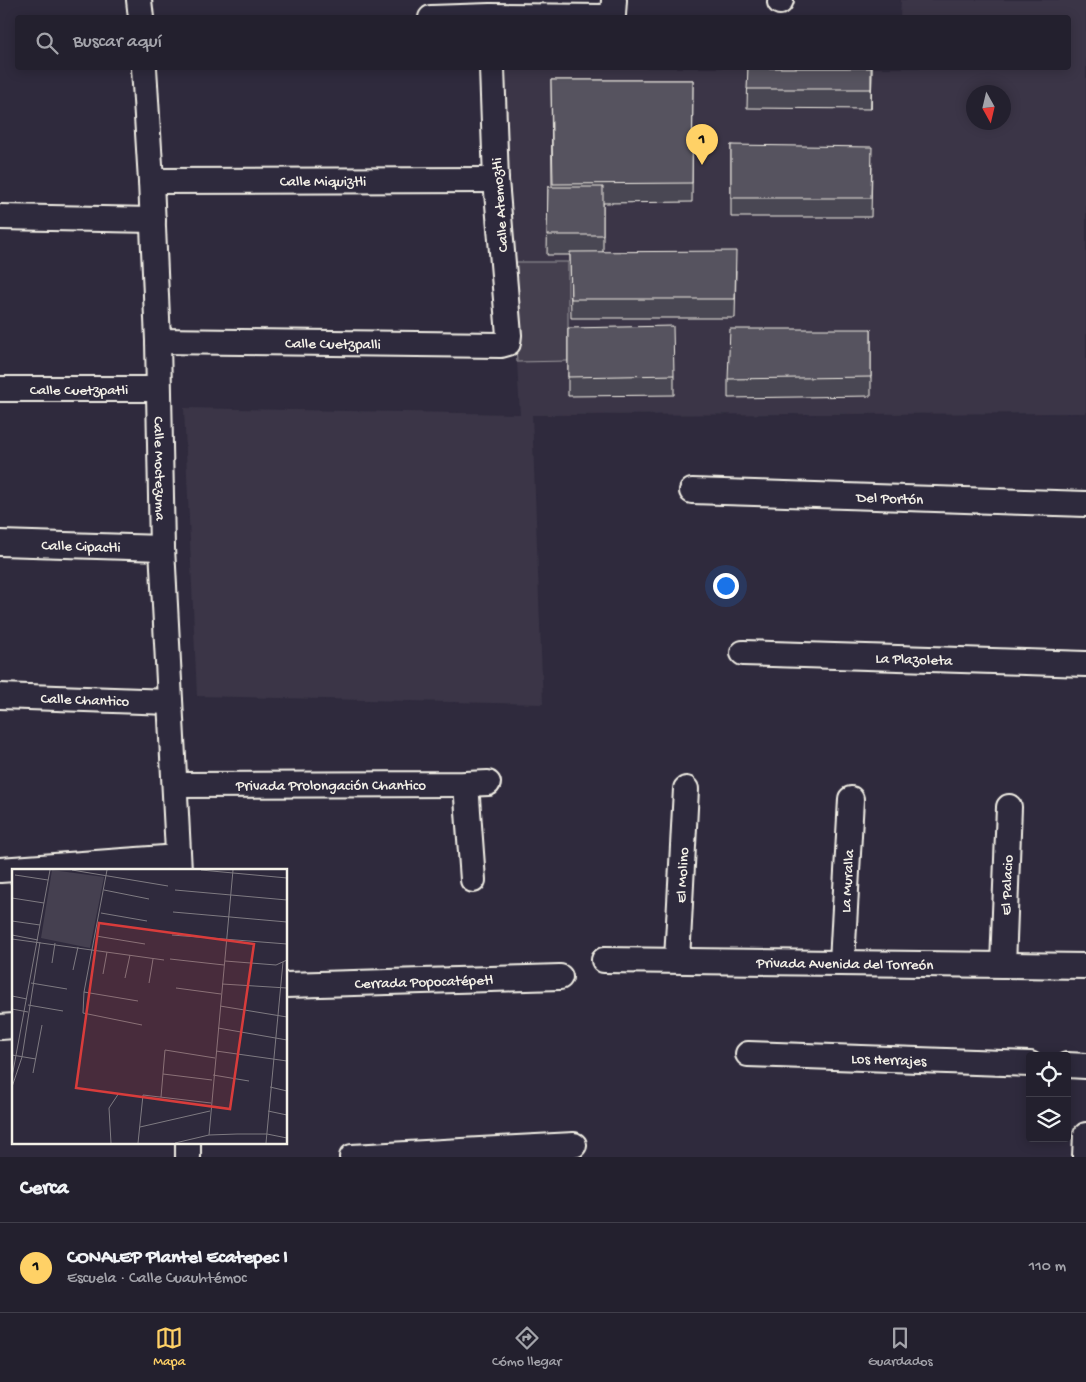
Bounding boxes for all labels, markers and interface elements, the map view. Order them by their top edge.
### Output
search box [15,15,1071,70]
icon: search [33,29,61,57]
text: Buscar aquí [73,31,162,54]
north arrow [966,85,1011,130]
pin: 1 [686,124,718,165]
street label: Calle Atemoztli [489,157,513,253]
street label: Calle Miquiztli [280,173,366,192]
street label: Calle Cuetzpalli [285,335,381,355]
street label: Calle Cuetzpatli [30,382,128,400]
street label: Calle Moctezuma [148,416,168,522]
street label: Del Portón [855,489,924,510]
street label: Calle Cipactli [41,537,121,558]
your location [713,573,739,599]
street label: La Plazoleta [875,650,953,671]
street label: Calle Chantico [40,690,130,712]
street label: Privada Prolongación Chantico [235,777,426,796]
street label: El Molino [673,847,694,904]
street label: La Muralla [838,848,859,913]
street label: El Palacio [998,854,1018,916]
inset map [12,869,288,1144]
street label: Privada Avenida del Torreón [755,955,934,975]
street label: Cerrada Popocatépetl [354,972,494,994]
street label: Los Herrajes [851,1051,927,1071]
map controls [1026,1052,1071,1142]
button: locate [1026,1052,1071,1097]
button: layers [1026,1097,1071,1142]
text: Cerca [20,1177,68,1202]
text: CONALEP Plantel Ecatepec I [67,1247,288,1270]
text: 1 [33,1258,39,1277]
text: 110 m [1029,1258,1066,1277]
text: Escuela · Calle Cuauhtémoc [67,1270,247,1289]
tab: Mapa [153,1324,185,1371]
tab: Cómo llegar [492,1324,561,1371]
tab: Guardados [868,1324,933,1371]

